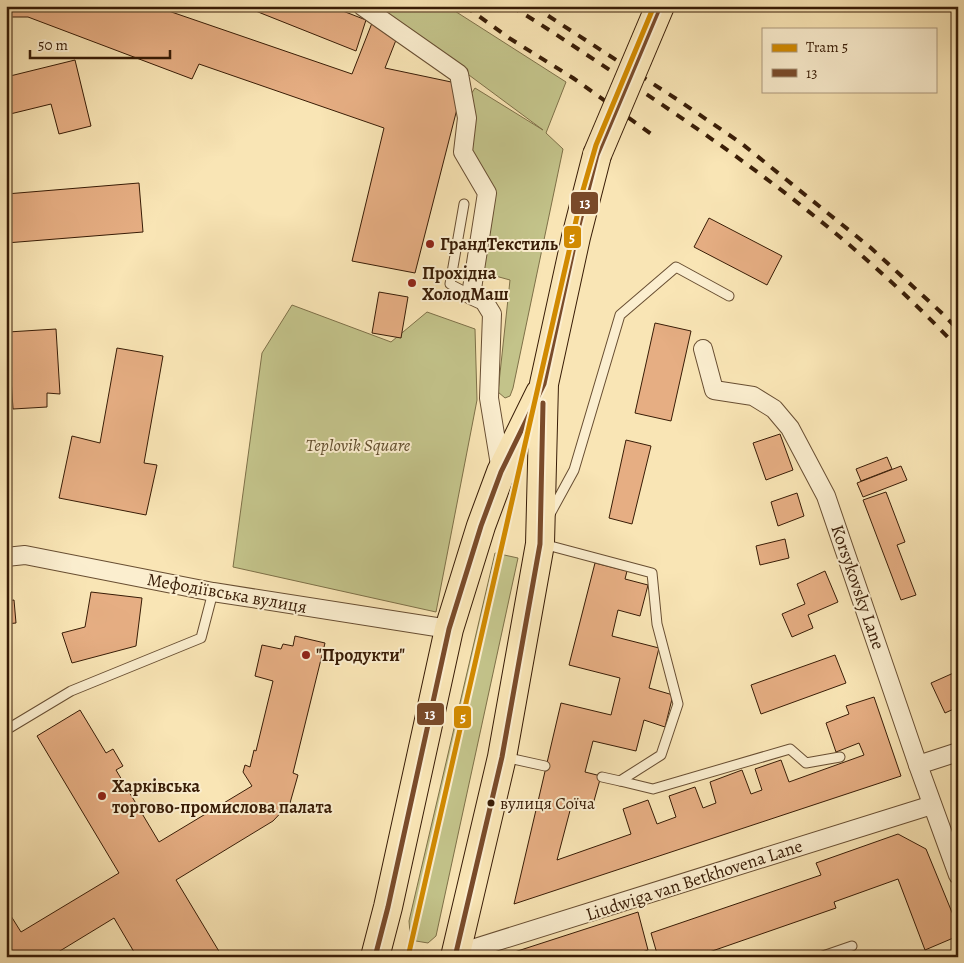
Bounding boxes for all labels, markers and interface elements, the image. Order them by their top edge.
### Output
scale bar [30,28,170,60]
legend [762,28,936,92]
text: 50 m [38,35,68,55]
text: Tram 5 [806,37,848,57]
text: 13 [806,63,817,83]
line badge: 13 [570,191,599,215]
text: 13 [579,194,591,213]
line badge: 5 [563,225,582,249]
text: 5 [569,228,575,247]
place label: ГрандТекстиль [440,232,559,256]
marker: ГрандТекстиль [424,238,436,250]
place label: Прохідна ХолодМаш [422,261,509,306]
marker: Прохідна ХолодМаш [406,277,418,289]
park label: Teplovik Square [306,433,411,457]
street label: Korsykovsky Lane [825,521,891,653]
street label: Мефодіївська вулиця [145,567,309,619]
place label: "Продукти" [316,643,405,667]
marker: "Продукти" [300,649,312,661]
line badge: 13 [416,702,445,726]
text: 13 [424,705,436,724]
line badge: 5 [453,705,472,729]
text: 5 [460,708,466,727]
place label: Харківська торгово-промислова палата [112,774,333,819]
marker: Харківська торгово-промислова палата [96,790,108,802]
place label: вулиця Соїча [500,792,595,815]
marker: вулиця Соїча [486,798,496,808]
street label: Liudwiga van Betkhovena Lane [583,834,805,926]

